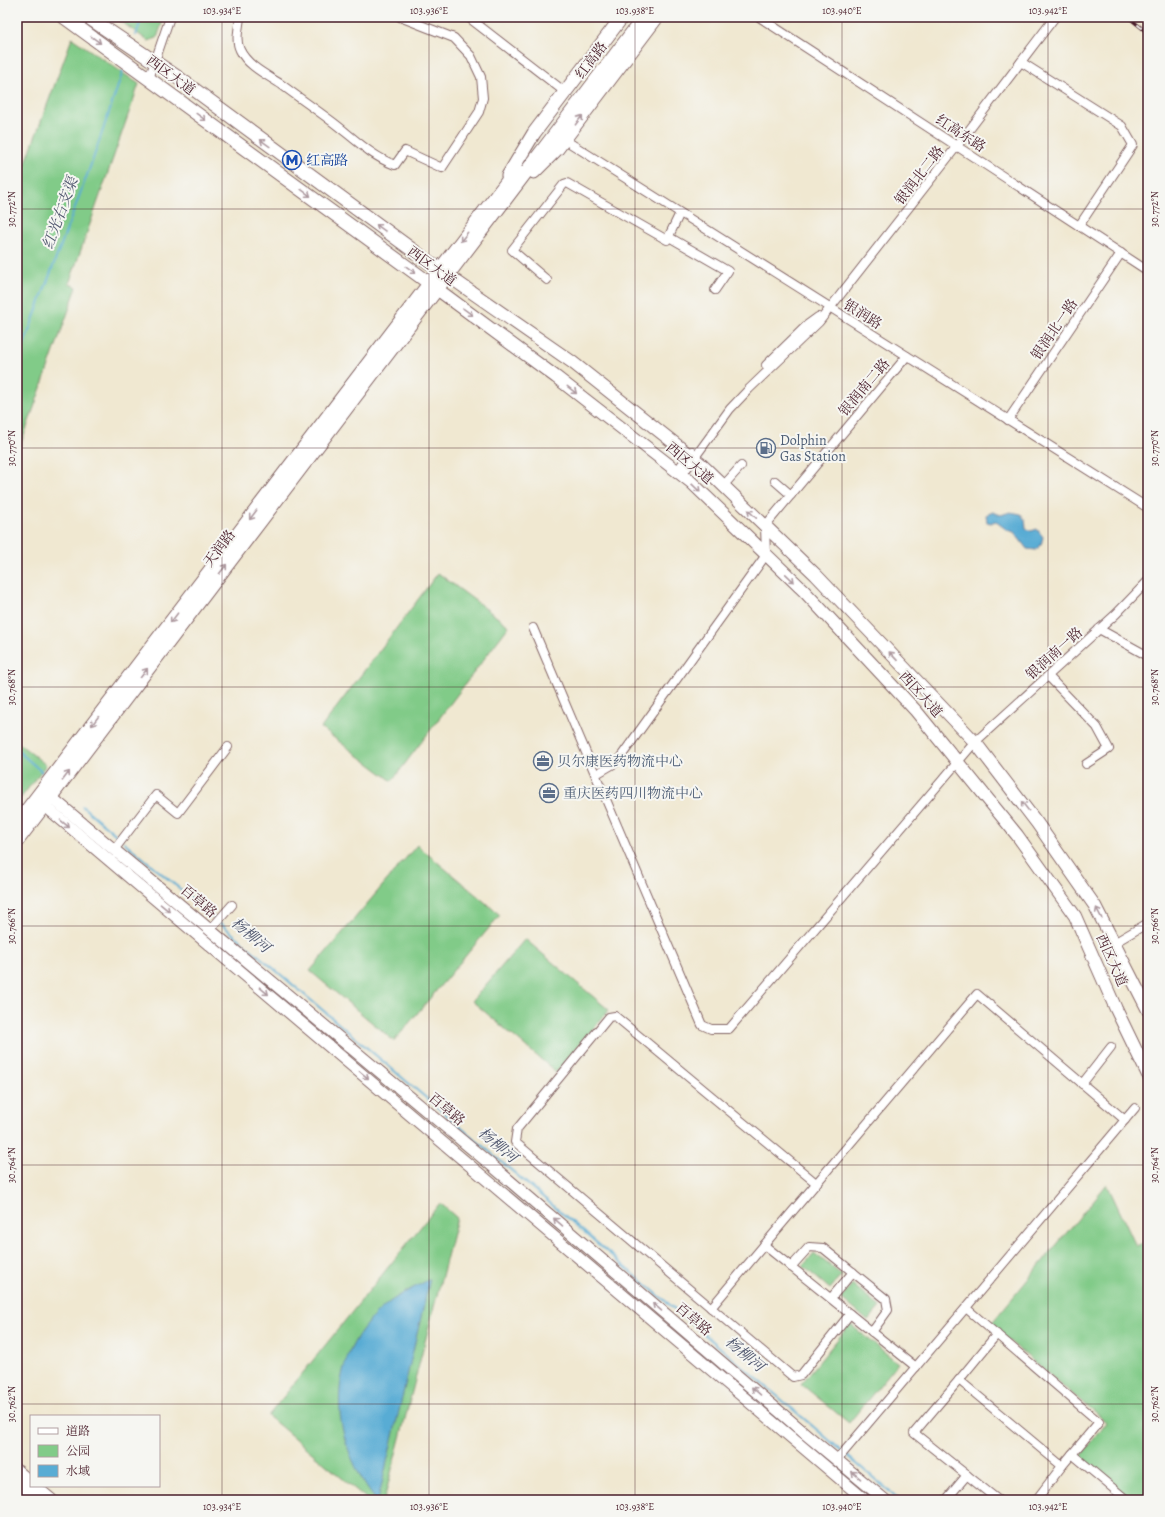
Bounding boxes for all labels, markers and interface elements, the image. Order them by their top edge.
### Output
text: 103.934°E [203,4,241,17]
text: 103.936°E [410,4,448,17]
text: 103.938°E [616,4,654,17]
text: 103.940°E [822,4,862,17]
text: 103.942°E [1029,4,1067,17]
one-way arrow [90,36,101,44]
street label: 红高路 [571,38,612,83]
street label: 西区大道 [142,51,199,100]
street label: 红高东路 [932,110,989,157]
one-way arrow [195,113,206,121]
one-way arrow [575,115,584,126]
one-way arrow [260,138,271,147]
street label: 银润北二路 [890,142,948,209]
metro station icon: 红高路 [281,149,303,171]
place label: 红高路 [306,151,348,170]
water label: 红光右支渠 [38,172,83,252]
one-way arrow [300,189,311,198]
text: 30.772°N [5,191,18,227]
text: 30.772°N [1148,191,1161,227]
one-way arrow [376,224,387,232]
one-way arrow [460,231,468,242]
street label: 西区大道 [403,242,460,291]
one-way arrow [405,266,416,274]
street label: 银润路 [840,295,886,334]
street label: 银润北一路 [1027,295,1082,364]
one-way arrow [462,308,473,316]
street label: 银润南二路 [835,354,894,420]
one-way arrow [567,385,578,394]
text: 30.770°N [5,430,18,466]
text: 30.770°N [1148,430,1161,466]
place label: Dolphin Gas Station [780,431,846,466]
fuel station icon: Dolphin Gas Station [755,437,777,459]
street label: 西区大道 [662,438,717,489]
one-way arrow [691,483,701,492]
one-way arrow [248,509,257,520]
one-way arrow [747,509,757,519]
street label: 天润路 [199,526,240,571]
one-way arrow [219,564,227,575]
one-way arrow [785,573,795,583]
one-way arrow [169,613,178,624]
street label: 银润南一路 [1022,623,1087,684]
one-way arrow [888,651,897,662]
one-way arrow [140,667,149,678]
street label: 西区大道 [895,667,946,721]
text: 30.768°N [5,669,18,705]
text: 30.768°N [1148,669,1161,705]
one-way arrow [91,716,99,727]
office icon: 贝尔康医药物流中心 [532,750,554,772]
place label: 贝尔康医药物流中心 [557,752,683,771]
one-way arrow [61,771,70,782]
office icon: 重庆医药四川物流中心 [538,782,560,804]
place label: 重庆医药四川物流中心 [563,784,703,803]
one-way arrow [1020,801,1029,812]
one-way arrow [60,820,70,829]
street label: 百草路 [176,881,221,922]
one-way arrow [159,903,170,912]
one-way arrow [1095,907,1102,919]
text: 30.766°N [5,908,18,944]
text: 30.766°N [1148,908,1161,944]
water label: 杨柳河 [227,913,277,959]
street label: 西区大道 [1091,931,1132,990]
one-way arrow [259,987,270,996]
one-way arrow [358,1071,369,1080]
street label: 百草路 [424,1089,469,1130]
water label: 杨柳河 [474,1123,524,1169]
text: 30.764°N [5,1147,18,1183]
text: 30.764°N [1148,1147,1161,1183]
one-way arrow [553,1218,564,1227]
street label: 百草路 [672,1298,716,1340]
one-way arrow [652,1302,662,1311]
water label: 杨柳河 [721,1332,771,1378]
text: 30.762°N [5,1386,18,1422]
text: 30.762°N [1148,1386,1161,1422]
one-way arrow [751,1387,761,1396]
legend [30,1415,160,1487]
text: 道路 [66,1423,90,1439]
text: 公园 [66,1443,90,1459]
text: 水域 [66,1463,90,1479]
one-way arrow [850,1470,861,1479]
text: 103.934°E [203,1500,241,1513]
text: 103.936°E [410,1500,448,1513]
text: 103.938°E [616,1500,654,1513]
text: 103.940°E [822,1500,862,1513]
text: 103.942°E [1029,1500,1067,1513]

